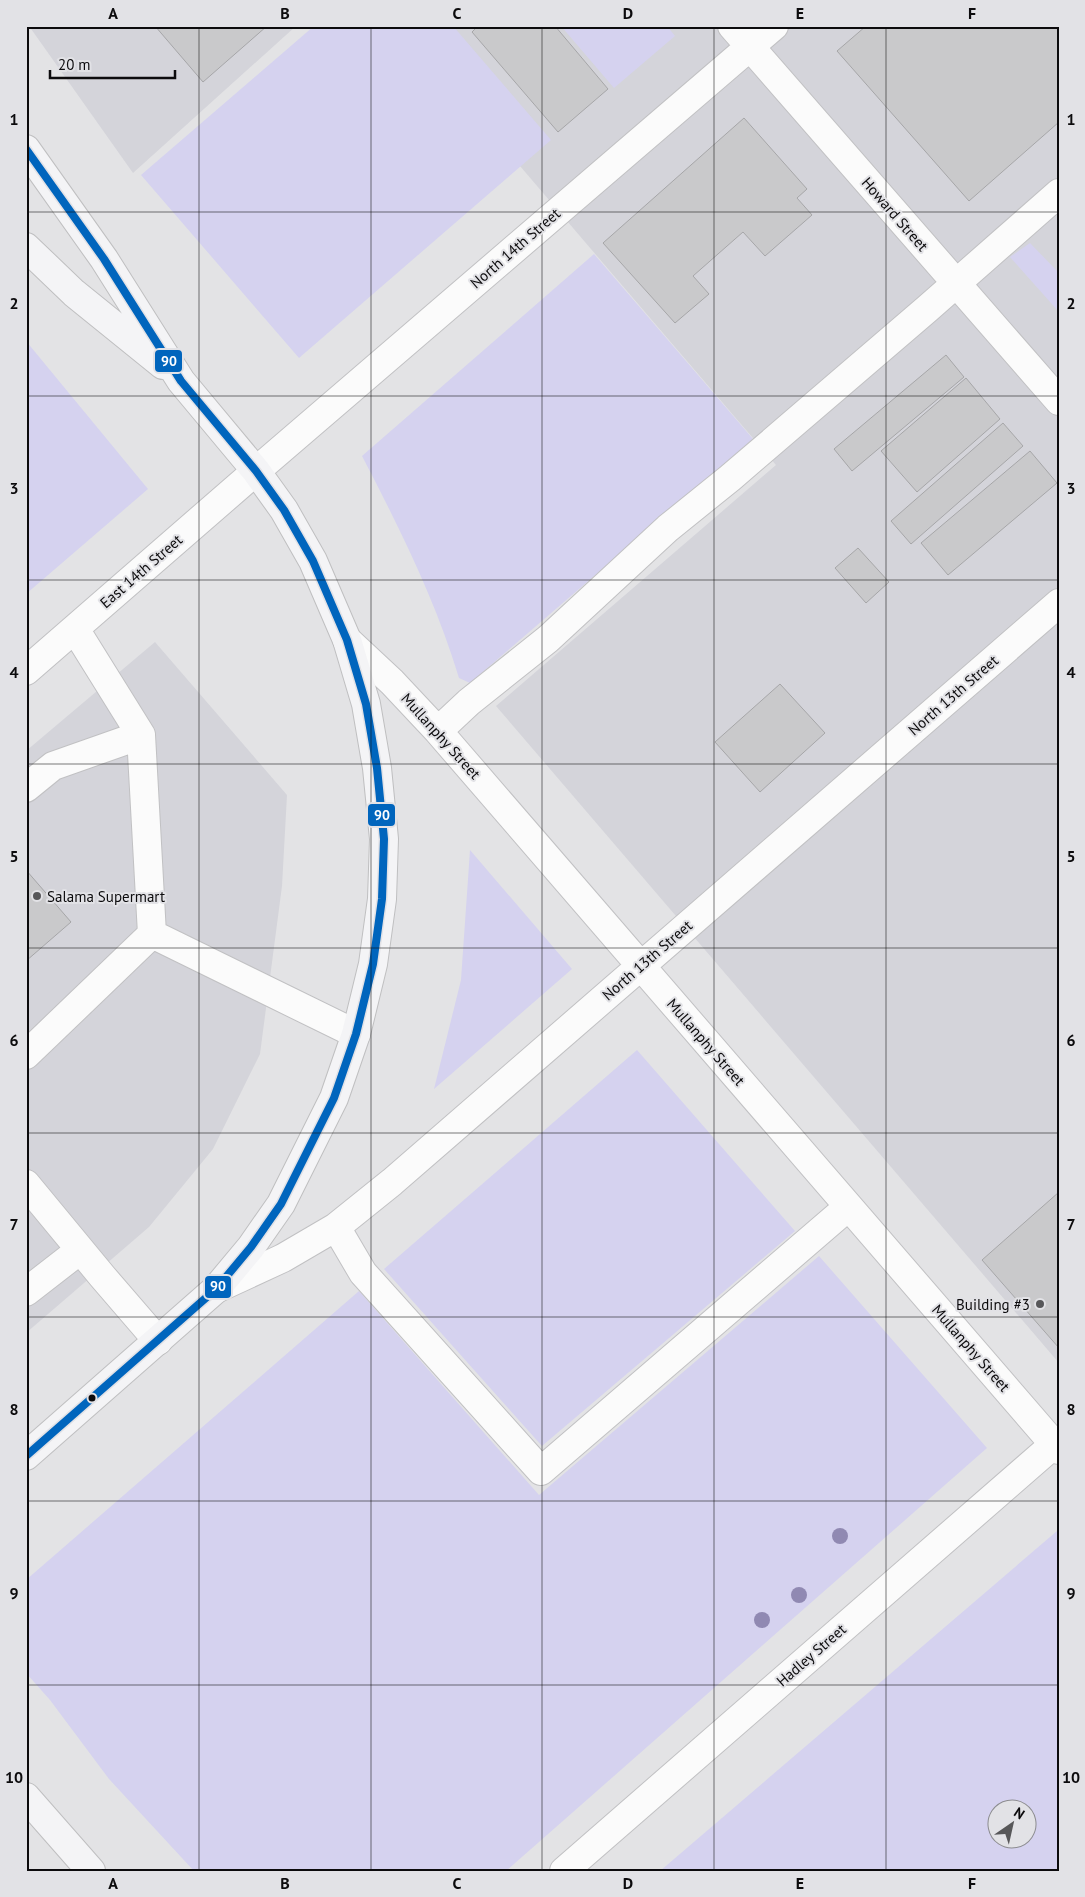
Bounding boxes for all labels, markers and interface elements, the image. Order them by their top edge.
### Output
text: A [108,3,118,23]
text: B [280,3,290,23]
text: C [453,3,462,23]
text: D [623,3,633,23]
text: E [796,3,804,23]
text: F [968,3,976,23]
scale bar [50,48,175,80]
text: 20 m [58,55,91,74]
text: 1 [9,109,19,129]
text: 1 [1066,109,1076,129]
street label: Howard Street [858,173,932,255]
street label: North 14th Street [466,204,564,292]
text: 2 [9,293,19,313]
text: 2 [1066,293,1076,313]
line badge: 90 [154,349,183,373]
text: 90 [161,352,177,370]
text: 3 [9,478,19,498]
text: 3 [1066,478,1076,498]
street label: East 14th Street [96,530,186,612]
street label: North 13th Street [904,651,1002,739]
text: 4 [9,662,19,682]
text: 4 [1066,662,1076,682]
street label: Mullanphy Street [397,689,485,783]
line badge: 90 [367,803,396,827]
text: 90 [374,806,390,824]
text: 5 [9,846,19,866]
text: 5 [1066,846,1076,866]
place label: Salama Supermart [47,887,165,906]
marker: Salama Supermart [31,890,43,902]
street label: North 13th Street [598,916,696,1004]
street label: Mullanphy Street [663,994,749,1090]
text: 6 [9,1030,19,1050]
text: 6 [1066,1030,1076,1050]
text: 7 [9,1214,19,1234]
text: 7 [1066,1214,1076,1234]
line badge: 90 [204,1275,232,1299]
text: 90 [210,1277,226,1295]
place label: Building #3 [956,1295,1030,1314]
marker: Building #3 [1034,1298,1046,1310]
street label: Mullanphy Street [928,1300,1014,1396]
unlabelled marker [87,1393,97,1403]
text: 8 [9,1399,19,1419]
text: 8 [1066,1399,1076,1419]
text: 9 [9,1583,19,1603]
text: 9 [1066,1583,1076,1603]
street label: Hadley Street [772,1620,850,1690]
text: 10 [5,1767,23,1787]
text: 10 [1062,1767,1080,1787]
north arrow [988,1800,1038,1850]
text: N [1010,1803,1028,1823]
text: A [108,1873,118,1893]
text: B [280,1873,290,1893]
text: C [453,1873,462,1893]
text: D [623,1873,633,1893]
text: E [796,1873,804,1893]
text: F [968,1873,976,1893]

